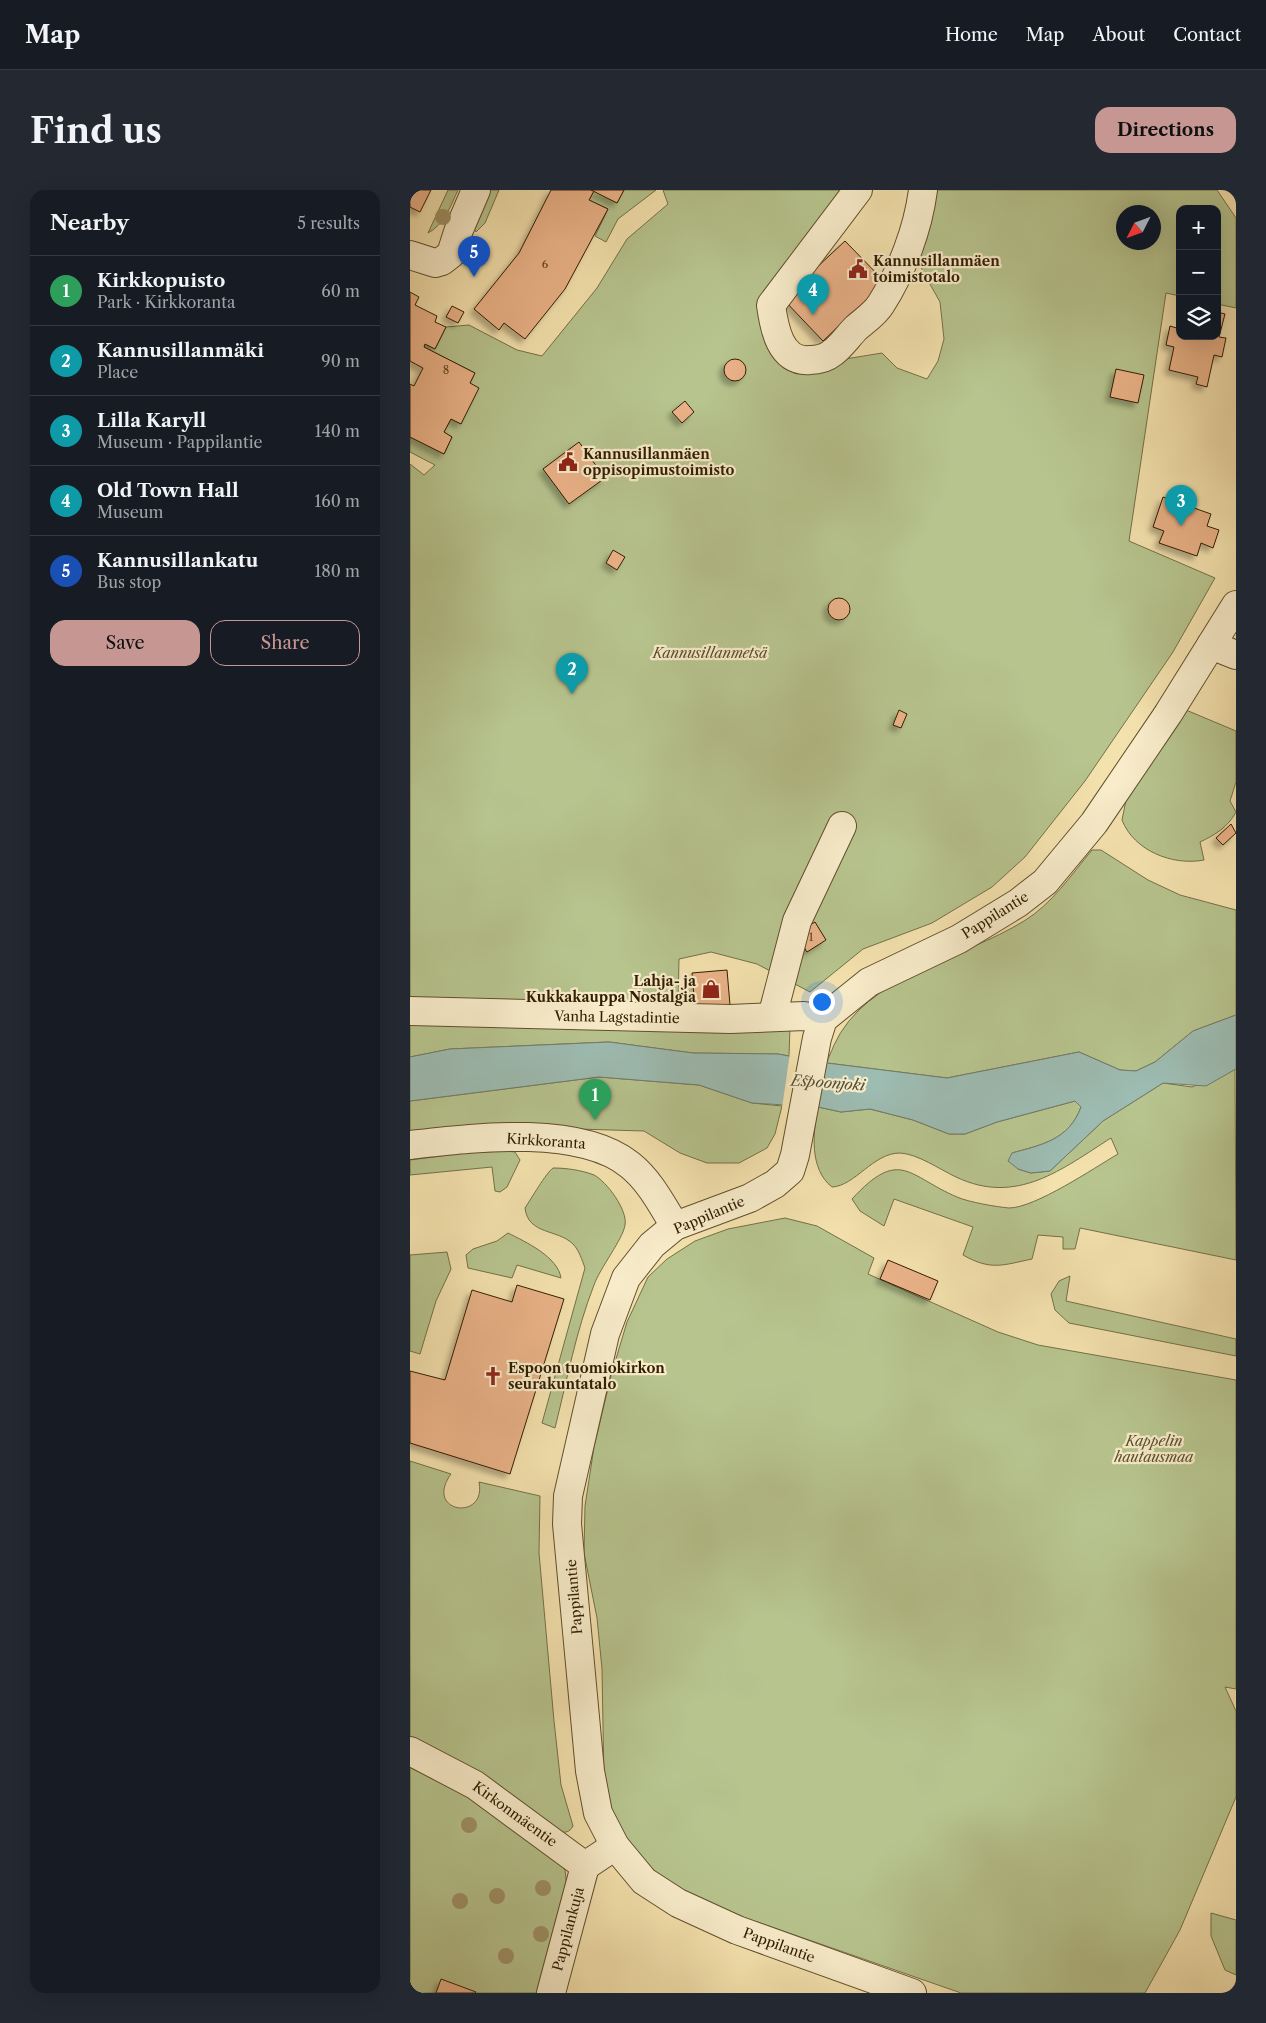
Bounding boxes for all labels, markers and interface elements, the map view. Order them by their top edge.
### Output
text: Map [25,20,80,49]
text: Home [945,24,998,46]
text: Map [1026,24,1064,46]
text: About [1092,24,1145,46]
text: Contact [1173,24,1241,46]
button: Directions [1095,107,1236,153]
text: Find us [30,109,162,152]
north arrow [1116,205,1161,250]
map controls [1176,205,1221,340]
button: + [1176,205,1221,250]
text: Nearby [50,210,129,235]
text: 5 results [297,213,360,233]
pin: 5 [458,236,490,277]
button: − [1176,250,1221,295]
place label: Kannusillanmäen toimistotalo [873,252,1000,286]
house number: 6 [542,257,549,271]
public building icon: Kannusillanmäen toimistotalo [847,258,869,280]
text: Kirkkopuisto [97,269,225,292]
pin: 4 [797,274,829,315]
text: 1 [62,281,70,301]
text: 60 m [321,281,360,301]
text: Park · Kirkkoranta [97,292,235,312]
button: layers [1176,295,1221,340]
text: Kannusillanmäki [97,339,264,362]
text: 2 [61,351,71,371]
text: 90 m [321,351,360,371]
text: Place [97,362,138,382]
house number: 8 [443,363,449,377]
text: Lilla Karyll [97,409,206,432]
text: 3 [61,421,71,441]
text: 140 m [315,421,360,441]
text: Museum · Pappilantie [97,432,263,452]
place label: Kannusillanmäen oppisopimustoimisto [583,445,735,479]
public building icon: Kannusillanmäen oppisopimustoimisto [557,451,579,473]
text: Old Town Hall [97,479,239,502]
pin: 3 [1165,485,1197,526]
text: 4 [61,491,71,511]
text: 160 m [315,491,360,511]
text: Museum [97,502,163,522]
text: Kannusillankatu [97,549,258,572]
text: 5 [62,561,70,581]
text: 180 m [314,561,360,581]
text: Bus stop [97,572,161,592]
button: Save [50,620,200,666]
button: Share [210,620,360,666]
park label: Kannusillanmetsä [652,644,768,662]
pin: 2 [556,653,588,694]
street label: Pappilantie [958,887,1032,943]
house number: 1 [809,930,814,944]
place label: Lahja- ja Kukkakauppa Nostalgia [526,972,697,1006]
shop icon: Lahja- ja Kukkakauppa Nostalgia [700,978,722,1000]
your location [809,989,835,1015]
street label: Vanha Lagstadintie [553,1007,680,1027]
water label: Espoonjoki [789,1070,867,1095]
pin: 1 [579,1079,611,1120]
street label: Kirkkoranta [506,1129,587,1153]
street label: Pappilantie [671,1192,747,1238]
place label: Espoon tuomiokirkon seurakuntatalo [508,1359,665,1393]
church icon: Espoon tuomiokirkon seurakuntatalo [482,1365,504,1387]
park label: Kappelin hautausmaa [1114,1432,1194,1466]
street label: Pappilantie [562,1559,586,1635]
street label: Kirkonmäentie [469,1777,561,1851]
street label: Pappilankuja [548,1884,588,1973]
street label: Pappilantie [741,1924,818,1966]

